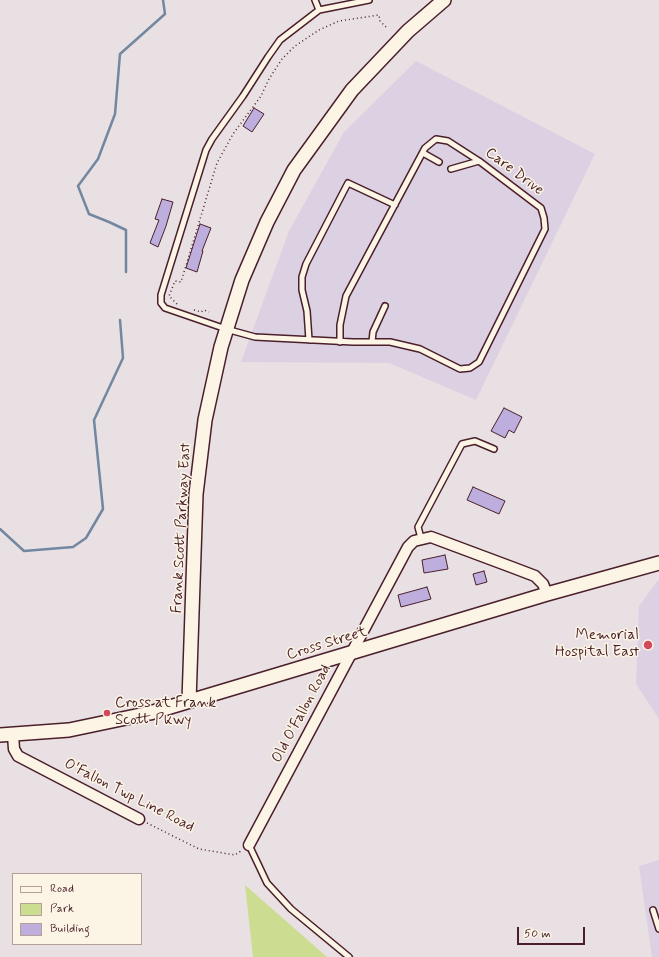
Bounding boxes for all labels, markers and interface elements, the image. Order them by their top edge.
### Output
street label: Care Drive [481,144,547,200]
street label: Frank Scott Parkway East [169,442,195,614]
street label: Cross Street [285,623,369,665]
place label: Memorial Hospital East [555,627,639,662]
marker: Memorial Hospital East [642,639,654,651]
street label: Old O'Fallon Road [269,662,335,766]
place label: Cross at Frank Scott Pkwy [115,695,216,730]
marker: Cross at Frank Scott Pkwy [102,708,112,718]
street label: O'Fallon Twp Line Road [61,755,197,837]
legend [12,873,142,945]
text: Road [50,881,74,897]
text: Park [50,901,74,917]
scale bar [519,919,587,945]
text: Building [50,921,90,937]
text: 50 m [524,926,551,942]

